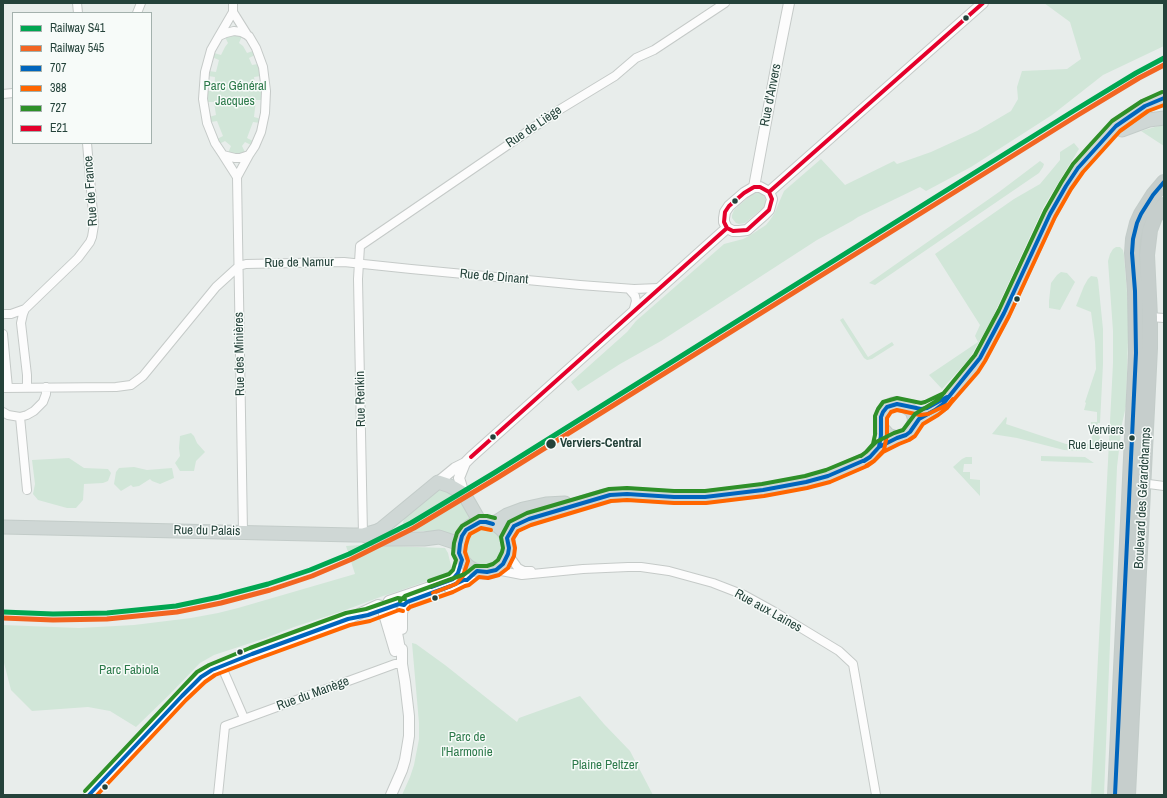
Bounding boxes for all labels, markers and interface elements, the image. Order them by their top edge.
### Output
legend [12,12,152,144]
unlabelled marker [961,13,971,23]
text: Railway S41 [50,20,105,36]
text: Railway 545 [50,40,104,56]
text: 707 [50,60,66,76]
street label: Rue d'Anvers [757,62,785,128]
park label: Parc Général Jacques [204,79,266,110]
text: 388 [50,80,66,96]
text: 727 [50,100,66,116]
street label: Rue de Liège [503,103,565,151]
text: E21 [50,120,68,136]
street label: Rue de France [81,155,101,227]
unlabelled marker [730,196,740,206]
street label: Rue de Namur [264,255,334,271]
street label: Rue de Dinant [459,266,529,288]
unlabelled marker [1012,294,1022,304]
street label: Rue des Minières [231,312,249,396]
street label: Rue Renkin [353,371,369,427]
place label: Verviers Rue Lejeune [1068,424,1124,452]
street label: Boulevard des Gérardchamps [1132,427,1154,569]
unlabelled marker [488,432,498,442]
marker: Verviers Rue Lejeune [1127,433,1137,443]
place label: Verviers-Central [560,436,642,452]
marker: Verviers-Central [544,437,558,451]
street label: Rue du Palais [173,523,241,539]
street label: Rue aux Laines [732,586,804,636]
unlabelled marker [430,593,440,603]
unlabelled marker [235,647,245,657]
park label: Parc Fabiola [99,663,159,679]
street label: Rue du Manège [275,674,351,714]
park label: Parc de l'Harmonie [441,730,493,761]
park label: Plaine Peltzer [572,758,638,774]
unlabelled marker [100,782,110,792]

